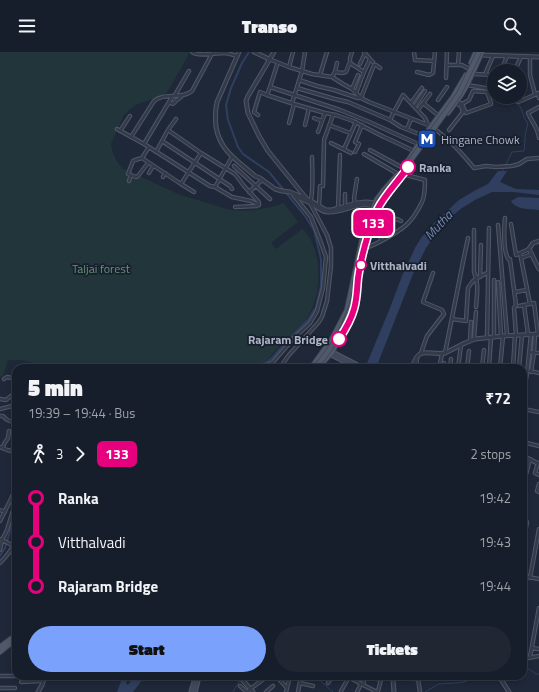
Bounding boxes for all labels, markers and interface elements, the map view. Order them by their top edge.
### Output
text: Transo [242,13,297,40]
icon: menu [16,15,38,37]
icon: search [501,15,523,37]
map controls [487,64,527,104]
button: layers [487,64,527,104]
metro station icon: Hingane Chowk [416,128,438,150]
place label: Hingane Chowk [441,130,520,149]
place label: Ranka [419,158,451,177]
marker: Ranka [400,159,416,175]
water label: Mutha [419,205,458,244]
line badge: 133 [350,210,396,236]
text: 133 [361,212,385,233]
place label: Vitthalvadi [370,256,427,275]
park label: Taljai forest [72,259,131,278]
marker: Vitthalvadi [355,259,367,271]
place label: Rajaram Bridge [248,330,328,349]
marker: Rajaram Bridge [331,331,347,347]
text: 5 min [28,371,83,405]
text: ₹72 [486,387,511,410]
text: 19:39 – 19:44 · Bus [28,403,135,423]
icon: walk [28,443,50,465]
icon: forward [69,443,91,465]
text: 133 [105,443,129,464]
text: 3 [56,444,63,464]
text: 2 stops [470,444,511,464]
text: Ranka [58,487,99,510]
text: 19:42 [479,488,511,508]
text: Vitthalvadi [58,531,125,554]
text: 19:43 [479,532,511,552]
text: Rajaram Bridge [58,575,158,598]
text: 19:44 [479,576,511,596]
button: Start [28,626,266,672]
button: Tickets [274,626,511,672]

